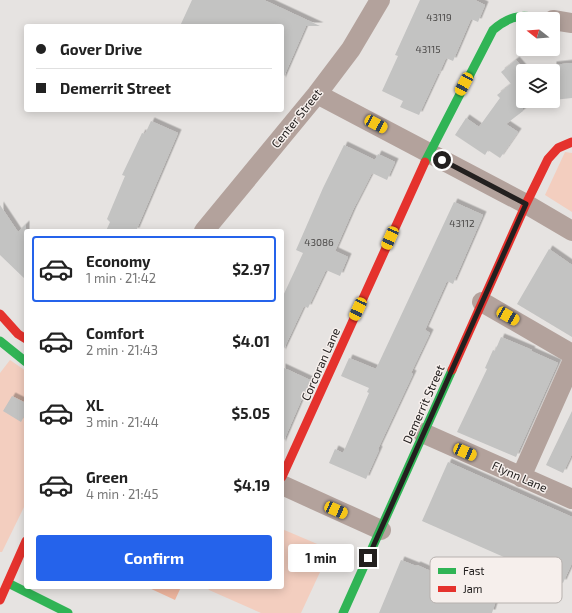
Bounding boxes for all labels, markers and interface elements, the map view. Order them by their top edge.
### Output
house number: 43119 [426,11,452,23]
north arrow [516,12,560,56]
map controls [516,12,560,108]
text: Gover Drive [60,40,142,58]
house number: 43115 [415,43,441,55]
button: layers [516,64,560,108]
car [453,71,475,97]
text: Demerrit Street [60,79,171,97]
street label: Center Street [268,85,324,150]
car [363,113,389,135]
route start [433,151,451,169]
house number: 43112 [449,217,475,229]
car [380,225,400,251]
house number: 43086 [304,236,334,248]
icon: car [38,251,74,287]
text: Economy [86,252,151,270]
text: $2.97 [232,260,270,278]
text: 1 min · 21:42 [86,270,156,286]
car [347,296,369,322]
car [495,305,521,327]
icon: car [38,323,74,359]
text: Comfort [86,324,144,342]
street label: Corcoran Lane [298,325,342,403]
text: $4.01 [232,332,270,350]
text: 2 min · 21:43 [86,342,158,358]
street label: Demerrit Street [399,362,447,445]
icon: car [38,395,74,431]
text: XL [86,396,104,414]
text: $5.05 [232,404,270,422]
text: 3 min · 21:44 [86,414,159,430]
car [452,442,478,462]
street label: Flynn Lane [490,458,550,494]
icon: car [38,467,74,503]
text: Green [86,468,128,486]
text: $4.19 [233,476,270,494]
text: 4 min · 21:45 [86,486,158,502]
car [323,500,349,520]
button: Confirm [36,535,272,581]
callout: 1 min [288,544,354,572]
route end [359,549,377,567]
text: 1 min [305,550,337,566]
legend [430,557,562,603]
text: Fast [463,564,485,577]
text: Jam [463,582,482,595]

